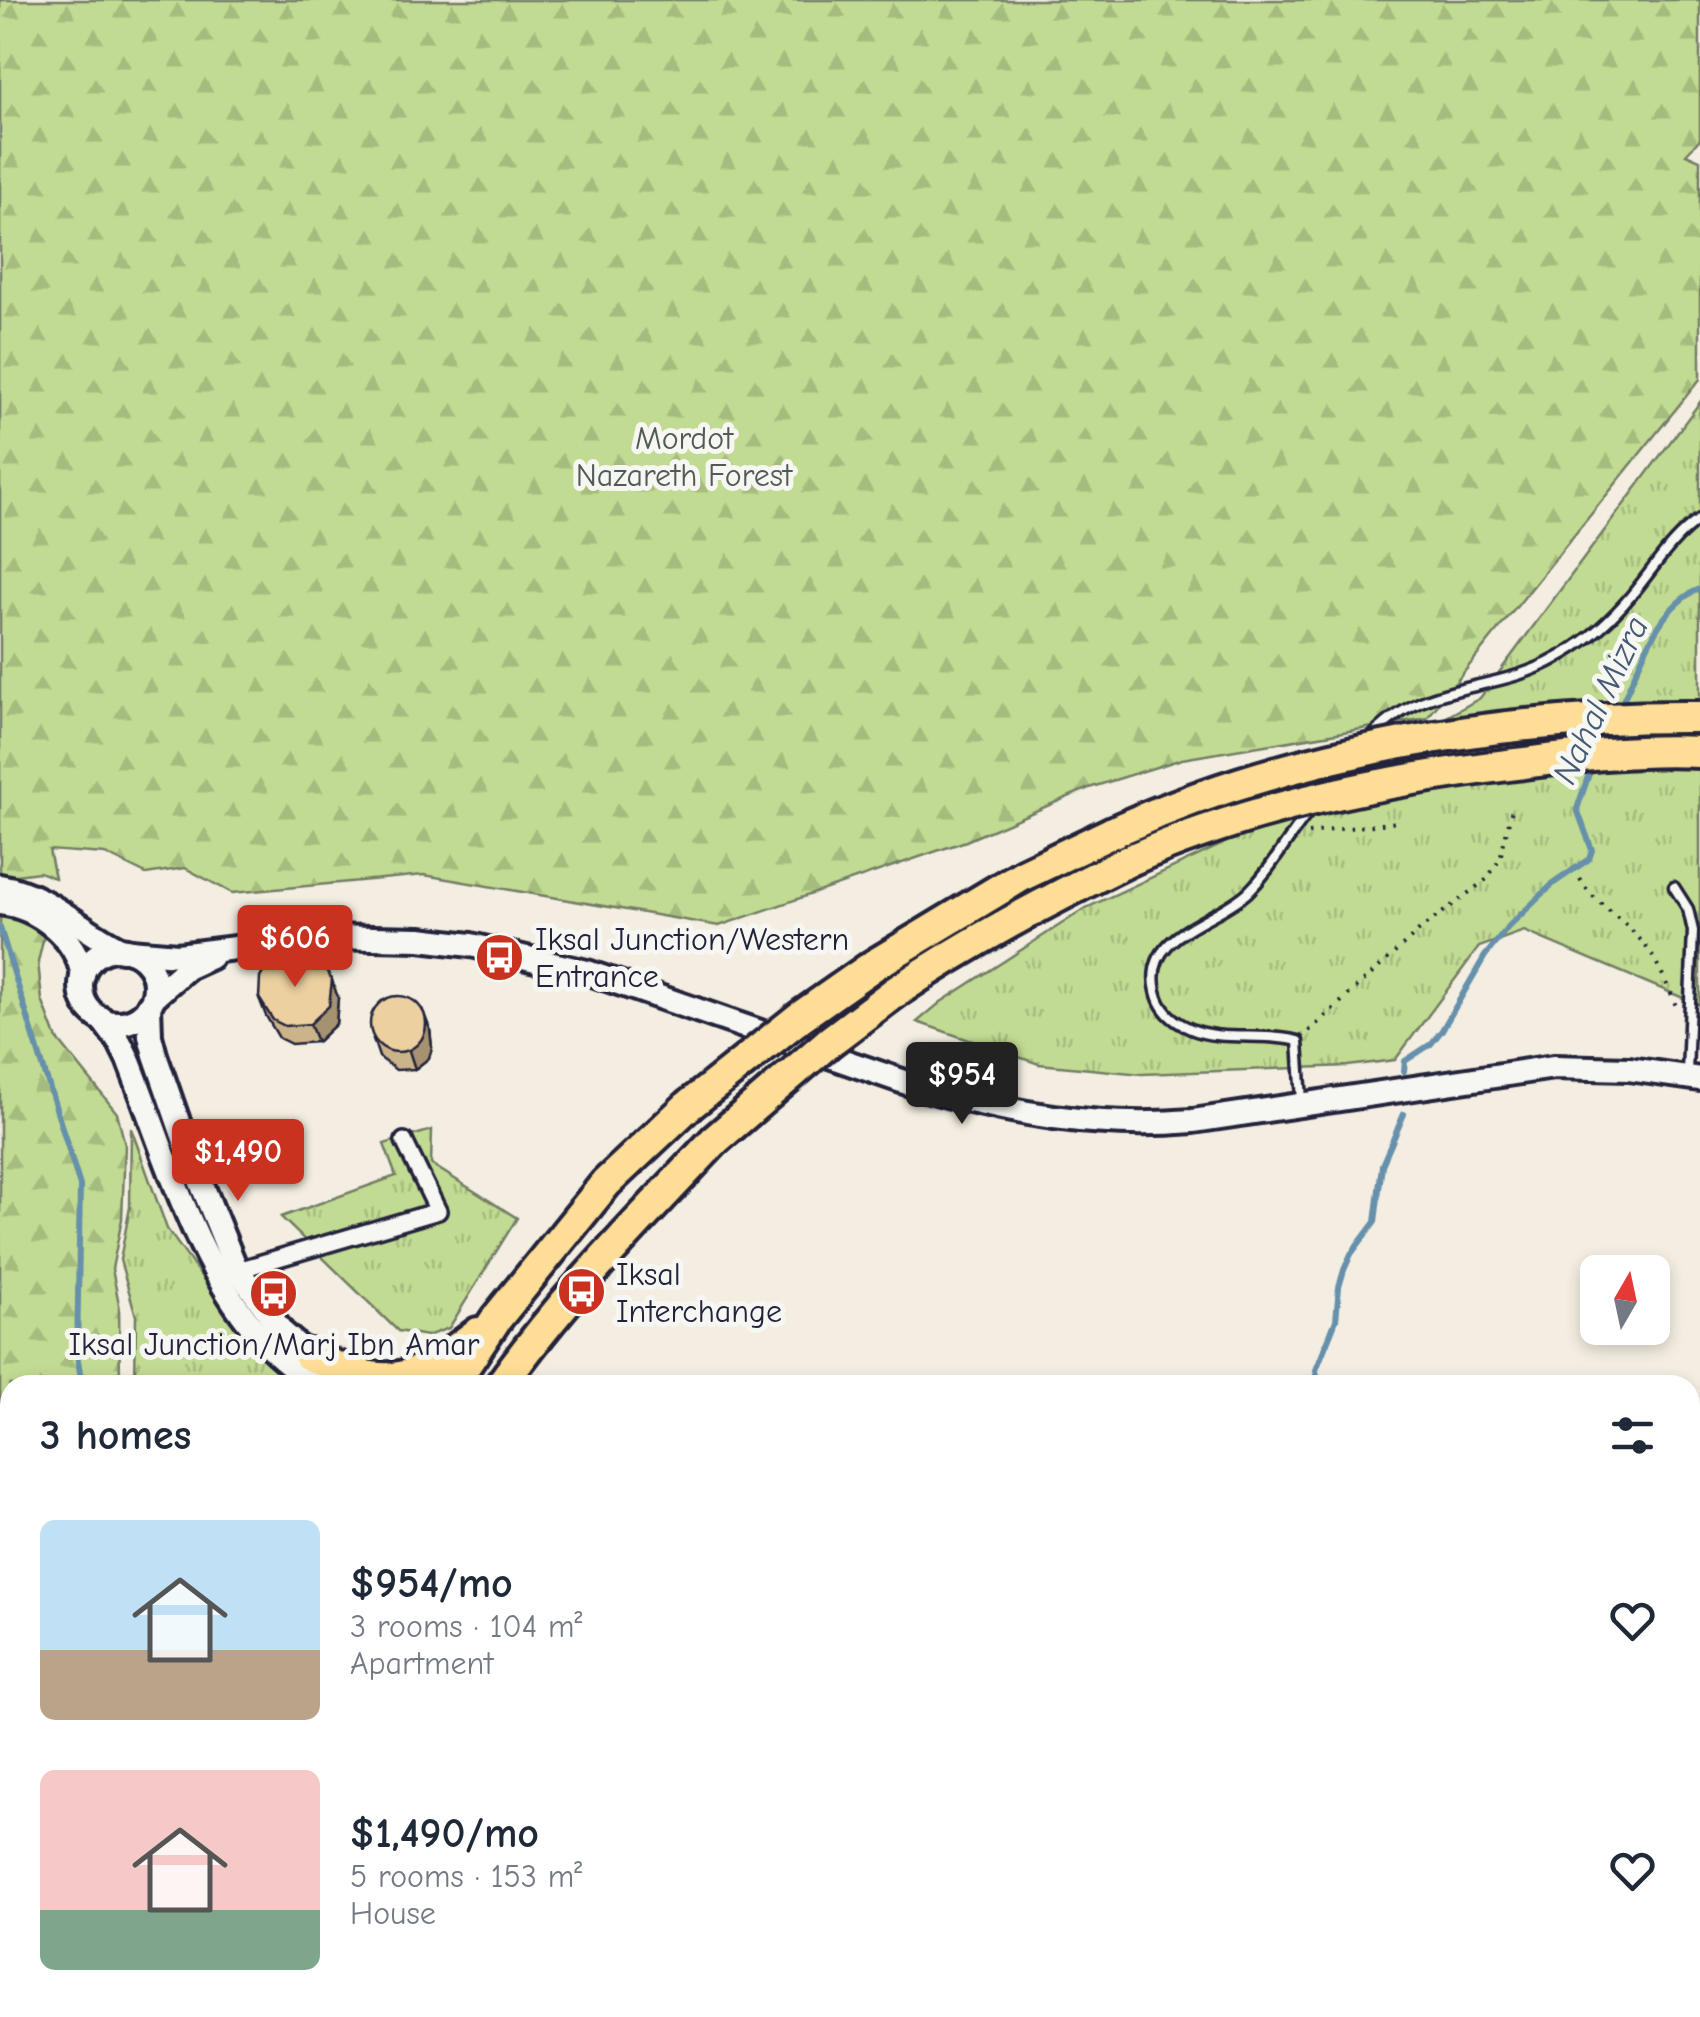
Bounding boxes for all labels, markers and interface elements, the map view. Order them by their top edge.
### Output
park label: Mordot Nazareth Forest [576,420,793,494]
water label: Nahal Mizra [1544,610,1657,790]
pin: $606 [236,905,354,990]
text: $606 [259,919,331,956]
place label: Iksal Junction/Western Entrance [535,921,849,995]
bus stop icon: Iksal Junction/Western Entrance [474,931,526,983]
pin: $954 [903,1042,1021,1127]
text: $954 [928,1056,996,1093]
pin: $1,490 [157,1119,319,1204]
text: $1,490 [194,1133,282,1170]
north arrow [1580,1255,1670,1345]
map controls [1580,1255,1670,1345]
place label: Iksal Interchange [616,1256,782,1330]
bus stop icon: Iksal Interchange [555,1266,607,1318]
bus stop icon: Iksal Junction/Marj Ibn Amar [248,1268,300,1320]
place label: Iksal Junction/Marj Ibn Amar [68,1326,480,1363]
icon: filters [1605,1408,1660,1463]
text: 3 homes [40,1411,191,1460]
text: $954/mo [350,1559,513,1608]
icon: home [120,1560,240,1680]
icon: heart [1605,1593,1660,1648]
text: 3 rooms · 104 m² [350,1608,582,1645]
text: Apartment [350,1645,493,1682]
text: $1,490/mo [350,1809,539,1858]
icon: home [120,1810,240,1930]
icon: heart [1605,1843,1660,1898]
text: 5 rooms · 153 m² [350,1858,582,1895]
text: House [350,1895,436,1932]

